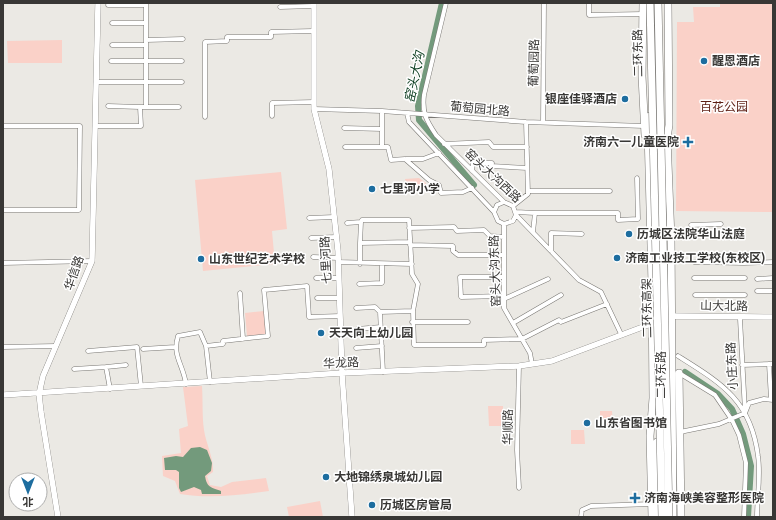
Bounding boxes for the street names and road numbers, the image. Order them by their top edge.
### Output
street label: 二环东路 [631,29,644,77]
street label: 葡萄园路 [527,39,540,87]
street label: 葡萄园北路 [450,99,511,118]
street label: 窑头大沟西路 [463,146,524,205]
street label: 窑头大沟东路 [487,235,502,307]
street label: 七里河路 [318,236,333,284]
street label: 华信路 [62,254,86,292]
street label: 二环东高架 [639,278,654,338]
street label: 山大北路 [700,299,748,312]
street label: 小庄东路 [724,342,739,390]
street label: 二环东路 [654,351,667,399]
street label: 华龙路 [323,355,359,370]
street label: 华顺路 [501,409,514,445]

